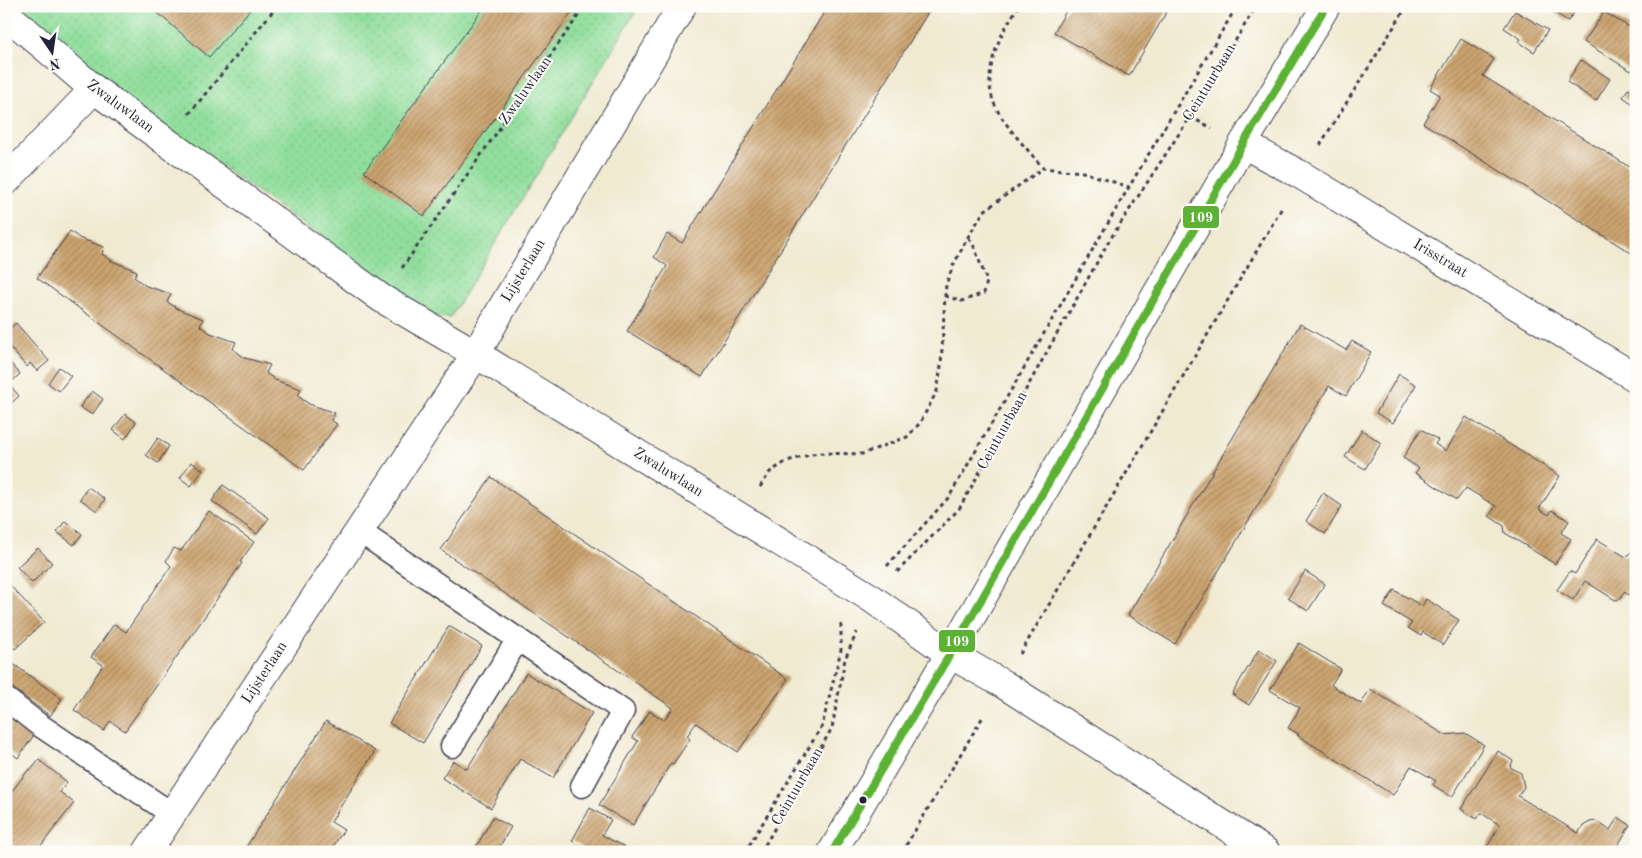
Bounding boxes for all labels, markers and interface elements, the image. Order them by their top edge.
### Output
north arrow [28,28,78,78]
street label: Ceintuurbaan [1181,42,1239,124]
street label: Zwaluwlaan [497,54,555,128]
text: N [48,56,61,72]
street label: Zwaluwlaan [84,78,156,136]
line badge: 109 [1182,205,1220,229]
text: 109 [1189,211,1213,225]
street label: Lijsterlaan [499,237,549,305]
street label: Irisstraat [1410,237,1470,281]
street label: Ceintuurbaan [975,389,1031,473]
street label: Zwaluwlaan [631,446,705,500]
line badge: 109 [938,629,976,653]
text: 109 [945,635,969,649]
street label: Lijsterlaan [239,639,291,707]
street label: Ceintuurbaan [770,746,826,828]
unlabelled marker [858,795,868,805]

